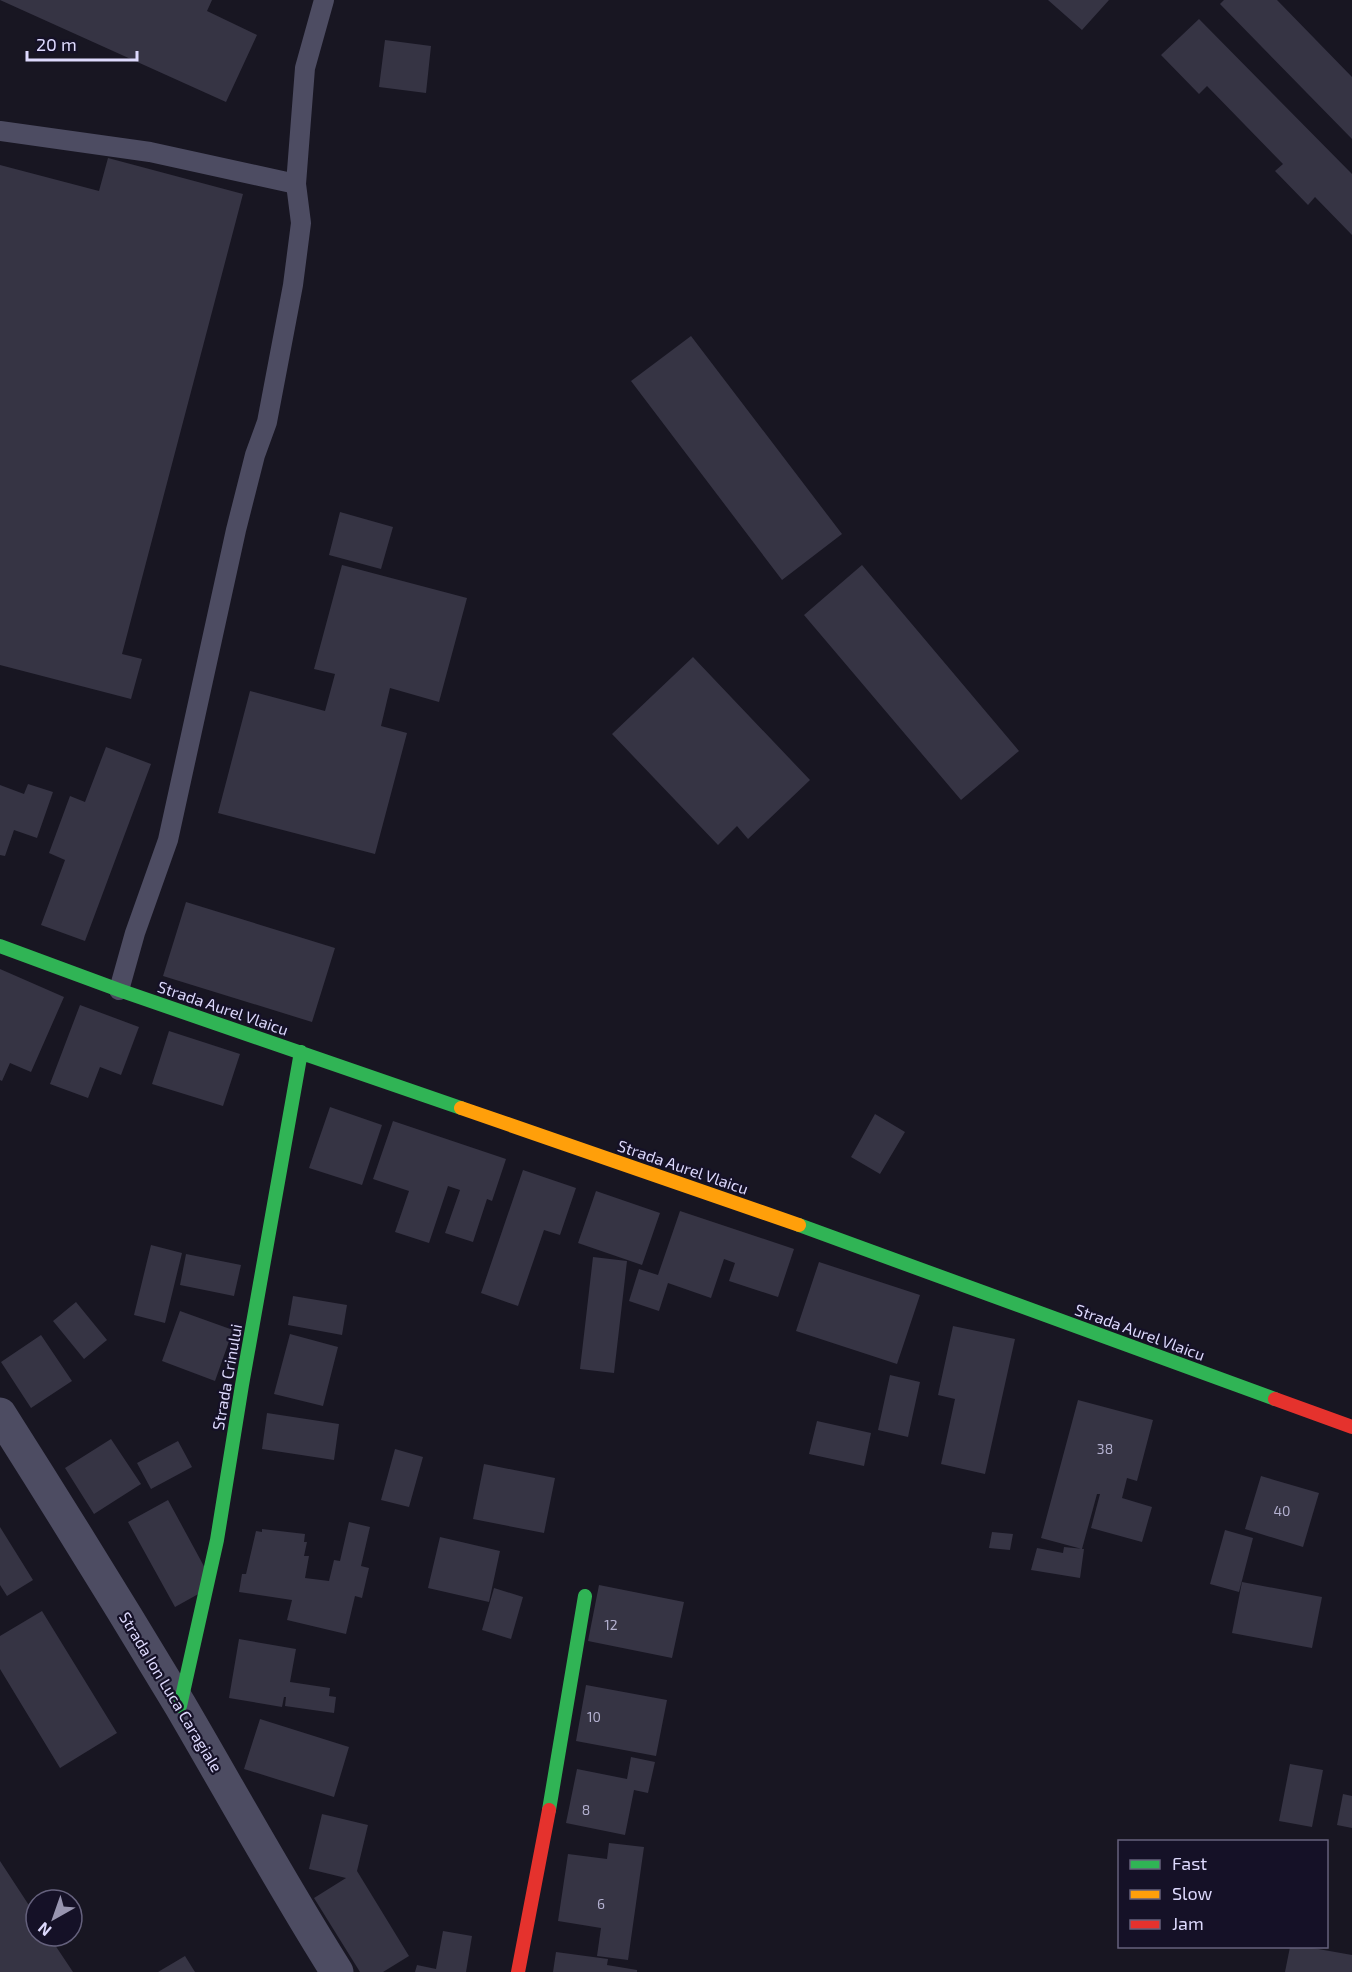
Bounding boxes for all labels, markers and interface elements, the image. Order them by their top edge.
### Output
scale bar [27,24,136,62]
text: 20 m [36,33,77,55]
street label: Strada Aurel Vlaicu [155,976,291,1039]
street label: Strada Aurel Vlaicu [615,1135,751,1198]
street label: Strada Aurel Vlaicu [1073,1299,1208,1364]
street label: Strada Crinului [208,1322,245,1431]
house number: 38 [1097,1440,1113,1457]
house number: 40 [1273,1502,1291,1519]
street label: Strada Ion Luca Caragiale [116,1608,227,1775]
house number: 12 [604,1616,618,1633]
house number: 10 [587,1708,601,1725]
house number: 8 [582,1801,590,1818]
legend [1118,1840,1328,1948]
text: Fast [1172,1852,1207,1874]
text: Slow [1172,1882,1213,1904]
north arrow [24,1888,84,1948]
house number: 6 [597,1895,605,1912]
text: Jam [1172,1912,1204,1934]
text: N [34,1919,55,1941]

